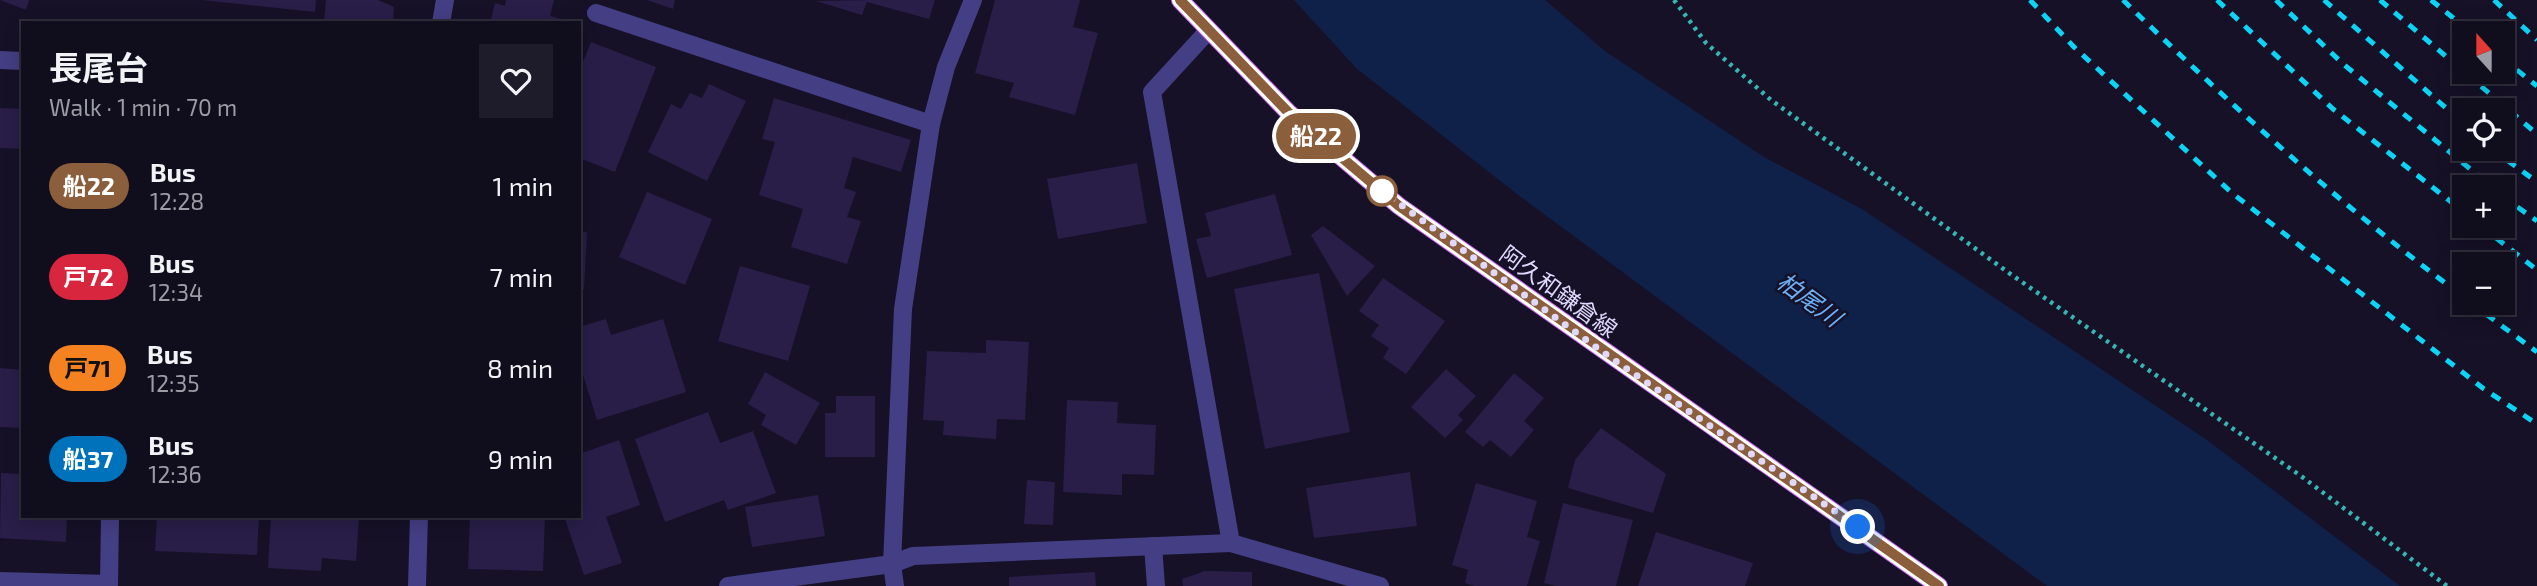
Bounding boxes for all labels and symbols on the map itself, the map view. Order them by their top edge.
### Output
north arrow [2452,21,2515,84]
line badge: 船22 [1276,113,1356,159]
unlabelled marker [1367,176,1397,206]
street label: 阿久和鎌倉線 [1495,239,1623,343]
water label: 柏尾川 [1772,266,1850,334]
your location [1840,509,1875,544]

